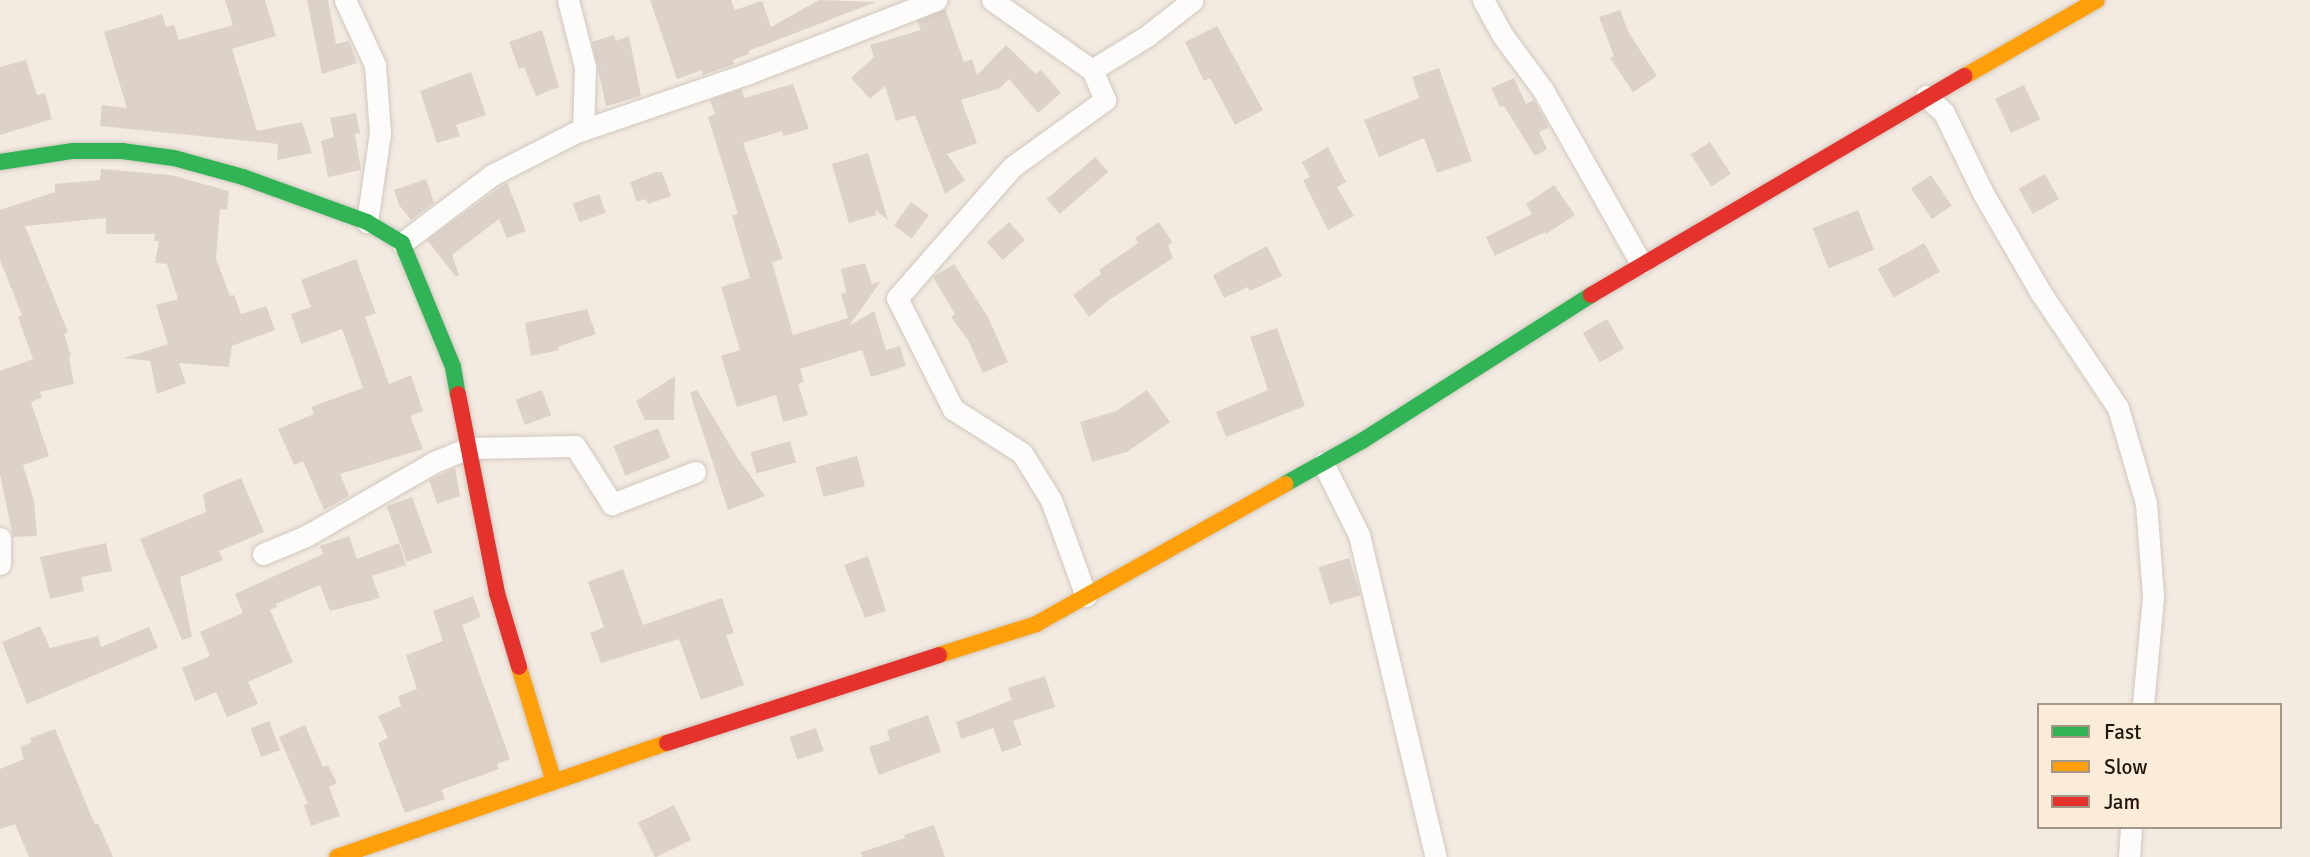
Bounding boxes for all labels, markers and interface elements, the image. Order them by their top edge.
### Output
legend [2037,703,2282,829]
text: Fast [2104,719,2141,745]
text: Slow [2104,754,2148,780]
text: Jam [2104,789,2140,815]

